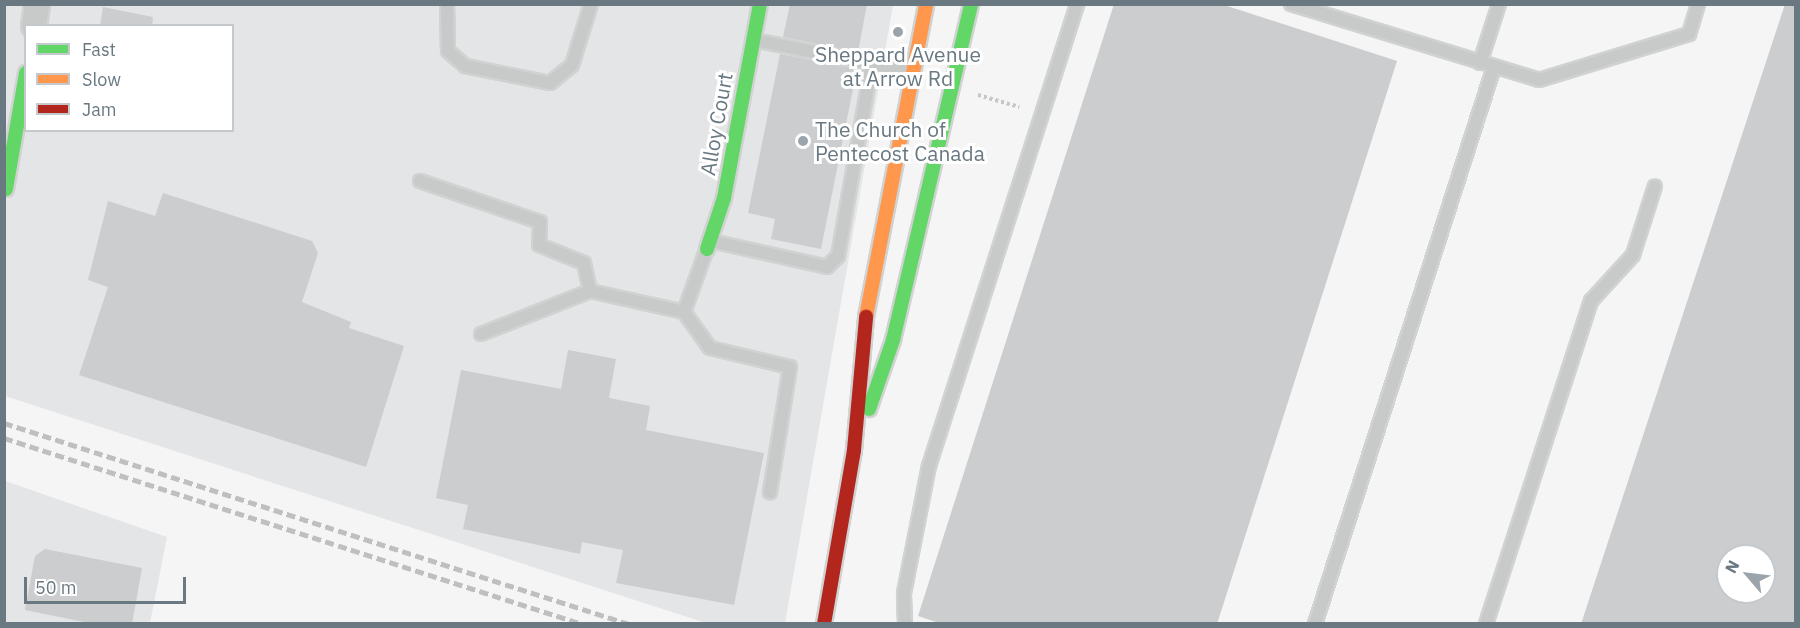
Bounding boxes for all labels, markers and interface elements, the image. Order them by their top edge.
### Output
legend [24,24,234,132]
marker: Sheppard Avenue at Arrow Rd [891,25,905,39]
text: Fast [82,38,116,61]
place label: Sheppard Avenue at Arrow Rd [815,41,981,91]
text: Slow [82,68,121,91]
street label: Alloy Court [695,71,737,177]
text: Jam [82,98,117,121]
place label: The Church of Pentecost Canada [815,116,985,166]
marker: The Church of Pentecost Canada [796,134,810,148]
north arrow [1716,544,1776,604]
text: N [1720,557,1743,576]
scale bar [27,565,189,603]
text: 50 m [35,576,77,599]

